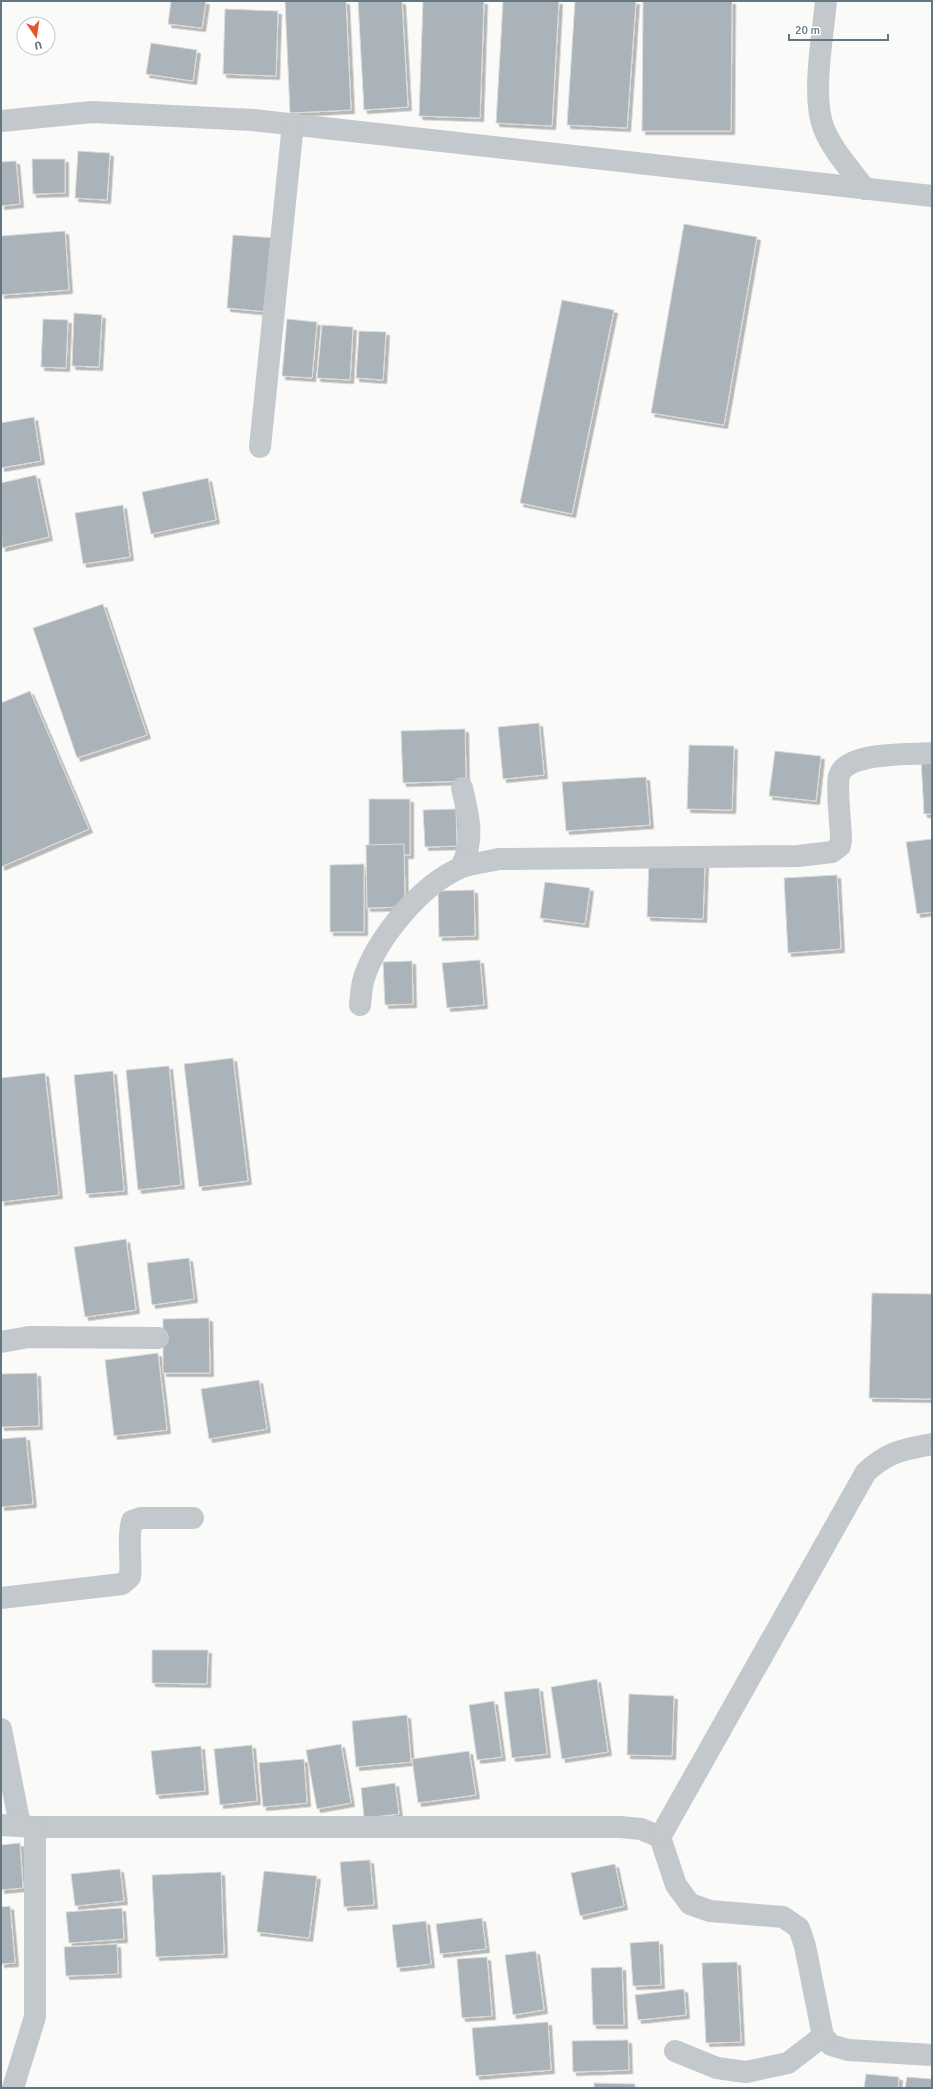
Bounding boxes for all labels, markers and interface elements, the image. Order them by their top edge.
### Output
north arrow [16,16,56,56]
scale bar [789,16,888,42]
text: 20 m [795,23,820,38]
text: U [33,38,43,52]

